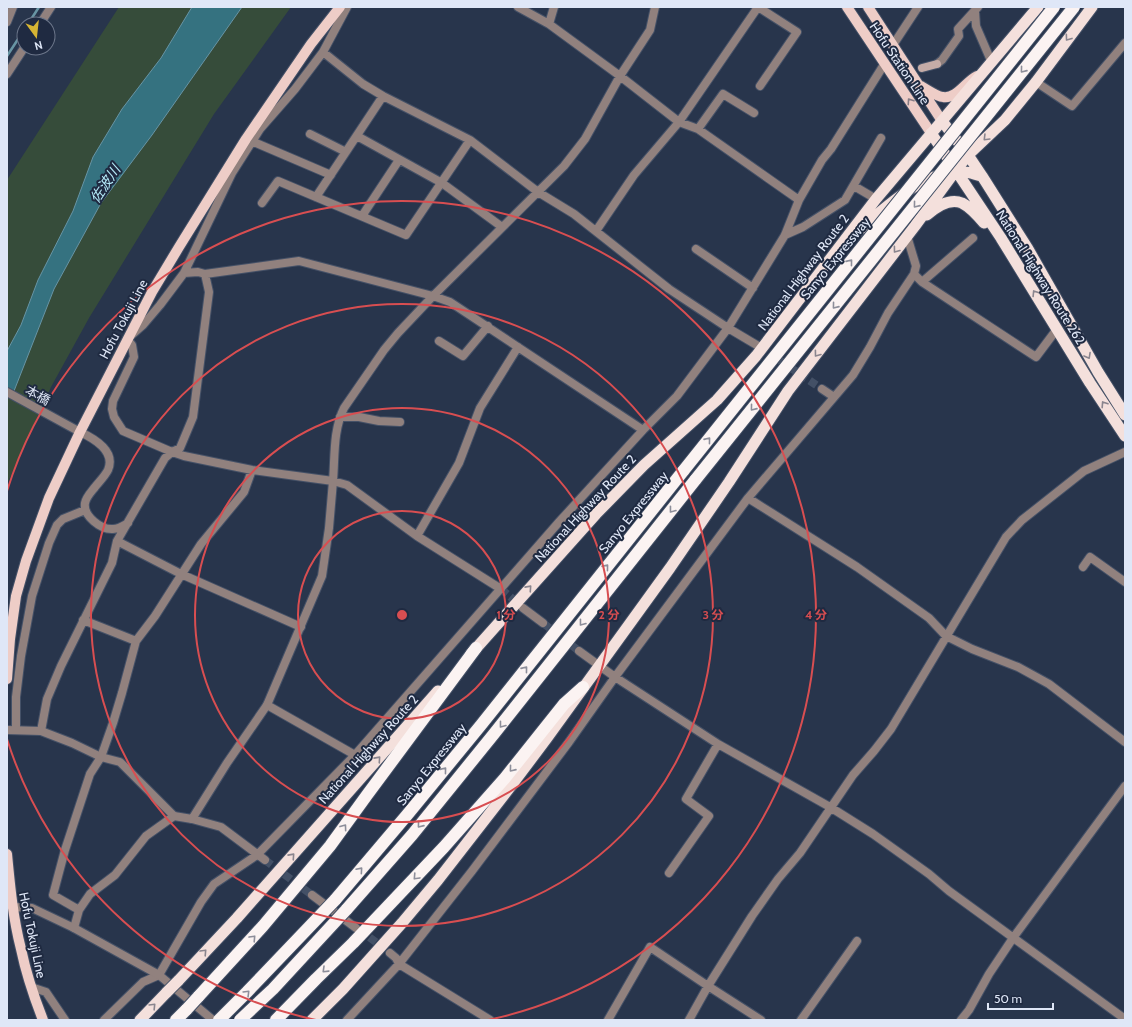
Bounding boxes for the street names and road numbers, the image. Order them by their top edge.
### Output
street label: Hofu Station Line [867,19,934,107]
street label: National Highway Route 262 [993,207,1089,347]
street label: National Highway Route 2 [754,211,852,333]
street label: Sanyo Expressway [797,213,873,302]
street label: Hofu Tokuji Line [95,276,152,362]
street label: 本橋 [23,382,53,408]
street label: National Highway Route 2 [531,451,639,565]
street label: Sanyo Expressway [595,467,671,556]
street label: National Highway Route 2 [315,691,421,807]
street label: Sanyo Expressway [393,719,469,808]
street label: Hofu Tokuji Line [15,891,50,980]

